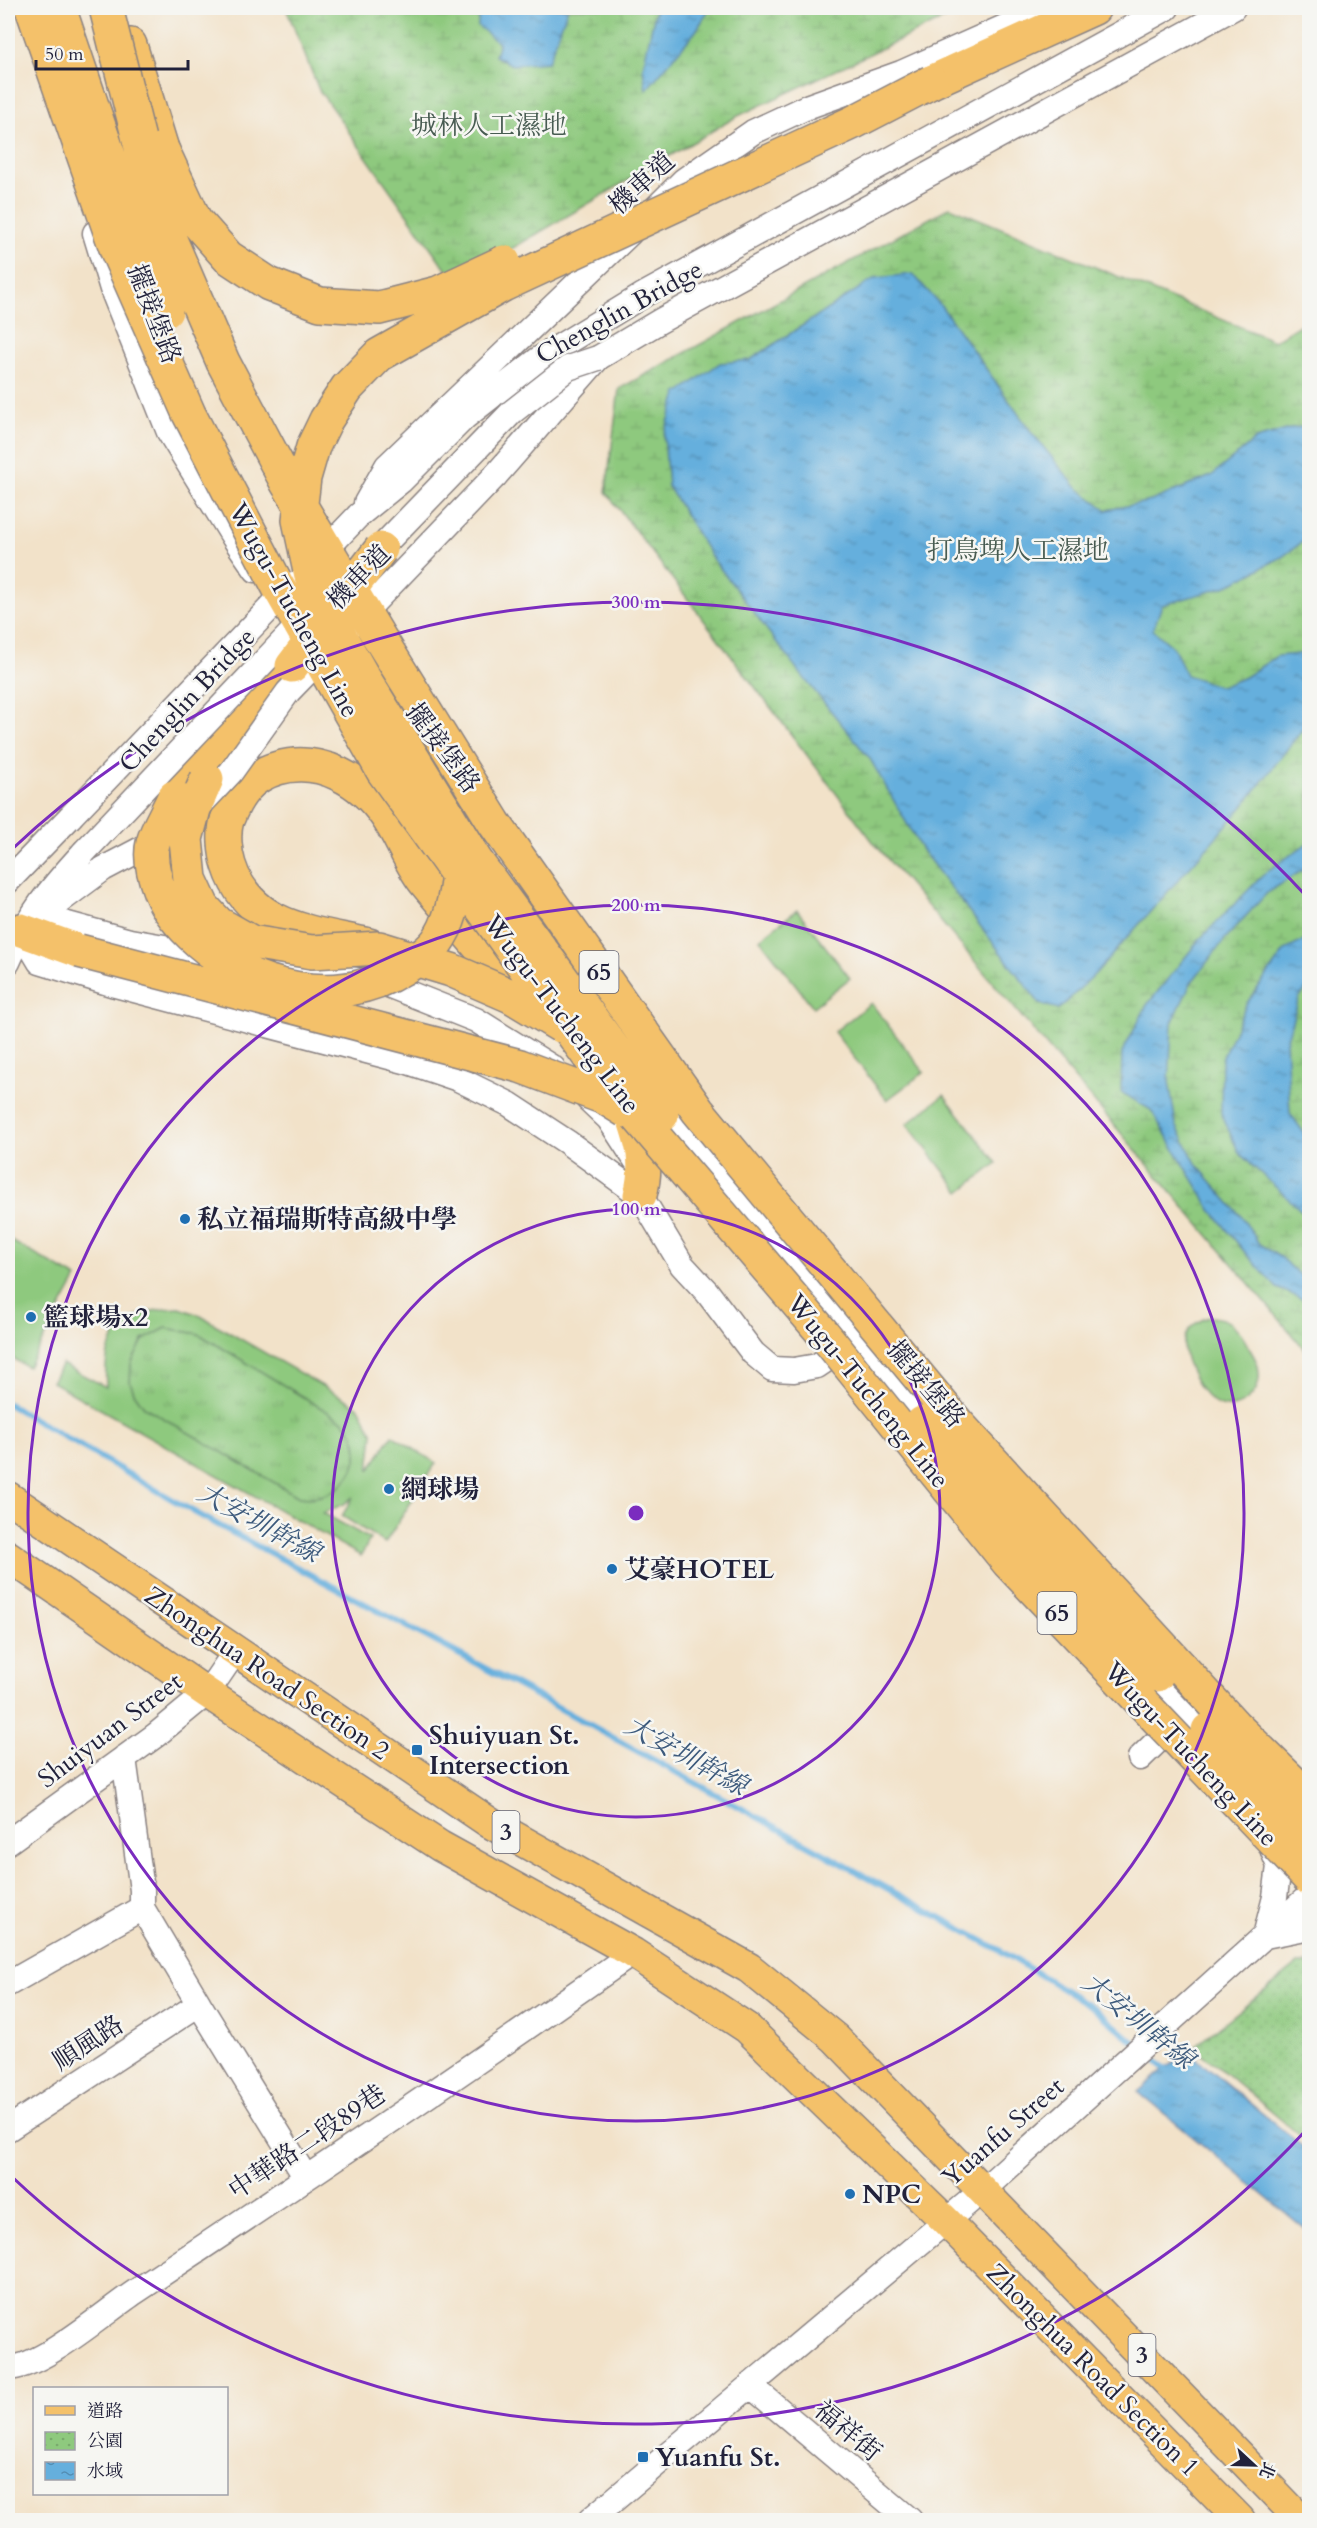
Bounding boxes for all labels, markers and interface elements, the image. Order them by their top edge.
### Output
scale bar [36,33,188,71]
text: 50 m [45,42,84,67]
park label: 城林人工濕地 [411,108,567,143]
street label: 機車道 [601,144,683,222]
street label: Chenglin Bridge [529,252,709,372]
street label: 擺接堡路 [119,259,189,369]
street label: Wugu-Tucheng Line [220,495,368,724]
park label: 打鳥埤人工濕地 [927,533,1109,568]
street label: 機車道 [319,537,399,617]
text: 300 m [611,590,661,615]
street label: Chenglin Bridge [111,620,263,780]
street label: 擺接堡路 [398,696,488,800]
text: 200 m [611,893,661,918]
street label: Wugu-Tucheng Line [475,907,648,1121]
road number: 65 [580,951,618,993]
text: 100 m [611,1197,661,1222]
place label: 私立福瑞斯特高級中學 [197,1202,457,1237]
marker: 私立福瑞斯特高級中學 [178,1212,192,1226]
street label: Wugu-Tucheng Line [778,1286,957,1496]
place label: 籃球場x2 [43,1300,148,1335]
marker: 籃球場x2 [24,1310,38,1324]
street label: 擺接堡路 [879,1333,973,1435]
place label: 網球場 [401,1472,479,1507]
water label: 大安圳幹線 [191,1474,330,1573]
marker: 網球場 [382,1482,396,1496]
centre of rings [626,1503,646,1523]
place label: 艾豪HOTEL [624,1552,775,1587]
marker: 艾豪HOTEL [605,1562,619,1576]
street label: Zhonghua Road Section 2 [138,1578,396,1768]
road number: 65 [1038,1592,1076,1634]
street label: Wugu-Tucheng Line [1095,1653,1286,1854]
street label: Shuiyuan Street [31,1664,189,1796]
water label: 大安圳幹線 [618,1707,757,1806]
place label: Shuiyuan St. Intersection [429,1718,580,1783]
marker: Shuiyuan St. Intersection [410,1743,424,1757]
road number: 3 [492,1811,520,1853]
water label: 大安圳幹線 [1074,1964,1204,2080]
street label: 順風路 [46,2007,130,2079]
street label: Yuanfu Street [934,2069,1072,2195]
street label: 中華路二段89巷 [222,2076,392,2208]
place label: NPC [862,2177,921,2212]
marker: NPC [843,2187,857,2201]
street label: Zhonghua Road Section 1 [979,2256,1207,2484]
road number: 3 [1128,2334,1156,2376]
legend [33,2387,228,2495]
street label: 福祥街 [807,2393,889,2469]
text: 道路 [87,2399,123,2424]
text: 公園 [87,2429,123,2454]
north arrow [1224,2435,1284,2495]
place label: Yuanfu St. [655,2440,781,2475]
marker: Yuanfu St. [636,2450,650,2464]
text: 水域 [87,2459,123,2484]
text: 北 [1254,2459,1280,2482]

